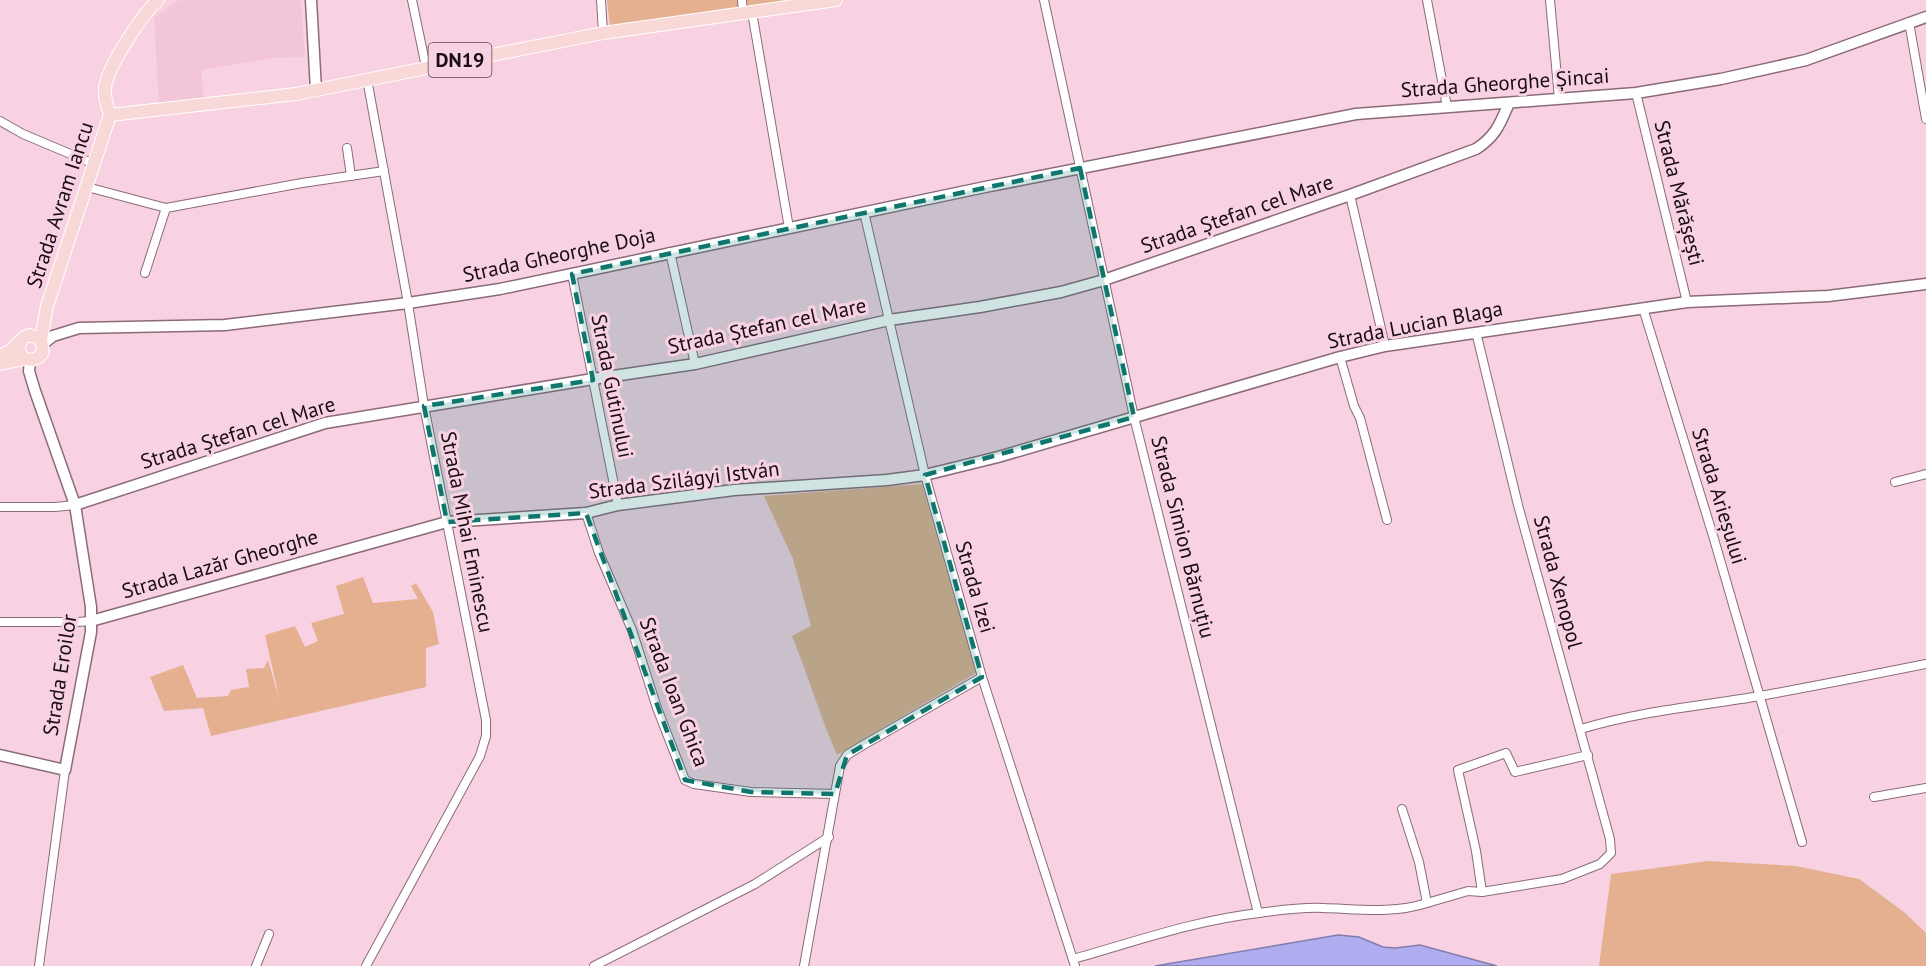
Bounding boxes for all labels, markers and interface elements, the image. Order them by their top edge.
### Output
road number: DN19 [428,43,492,77]
street label: Strada Gheorghe Șincai [1400,62,1610,103]
street label: Strada Mărășești [1648,117,1711,268]
street label: Strada Avram Iancu [20,118,99,291]
street label: Strada Ștefan cel Mare [1137,168,1337,259]
street label: Strada Gheorghe Doja [460,221,658,288]
street label: Strada Ștefan cel Mare [665,291,869,360]
street label: Strada Lucian Blaga [1325,294,1505,355]
street label: Strada Gutinului [585,312,640,460]
street label: Strada Ștefan cel Mare [137,390,339,475]
street label: Strada Arieșului [1686,424,1753,567]
street label: Strada Mihai Eminescu [435,429,500,635]
street label: Strada Simion Bărnuțiu [1145,433,1222,641]
street label: Strada Szilágyi István [587,454,781,505]
street label: Strada Xenopol [1528,512,1589,651]
street label: Strada Lazăr Gheorghe [118,523,321,604]
street label: Strada Izei [949,538,1001,636]
street label: Strada Eroilor [37,612,82,738]
street label: Strada Ioan Ghica [634,613,715,770]

